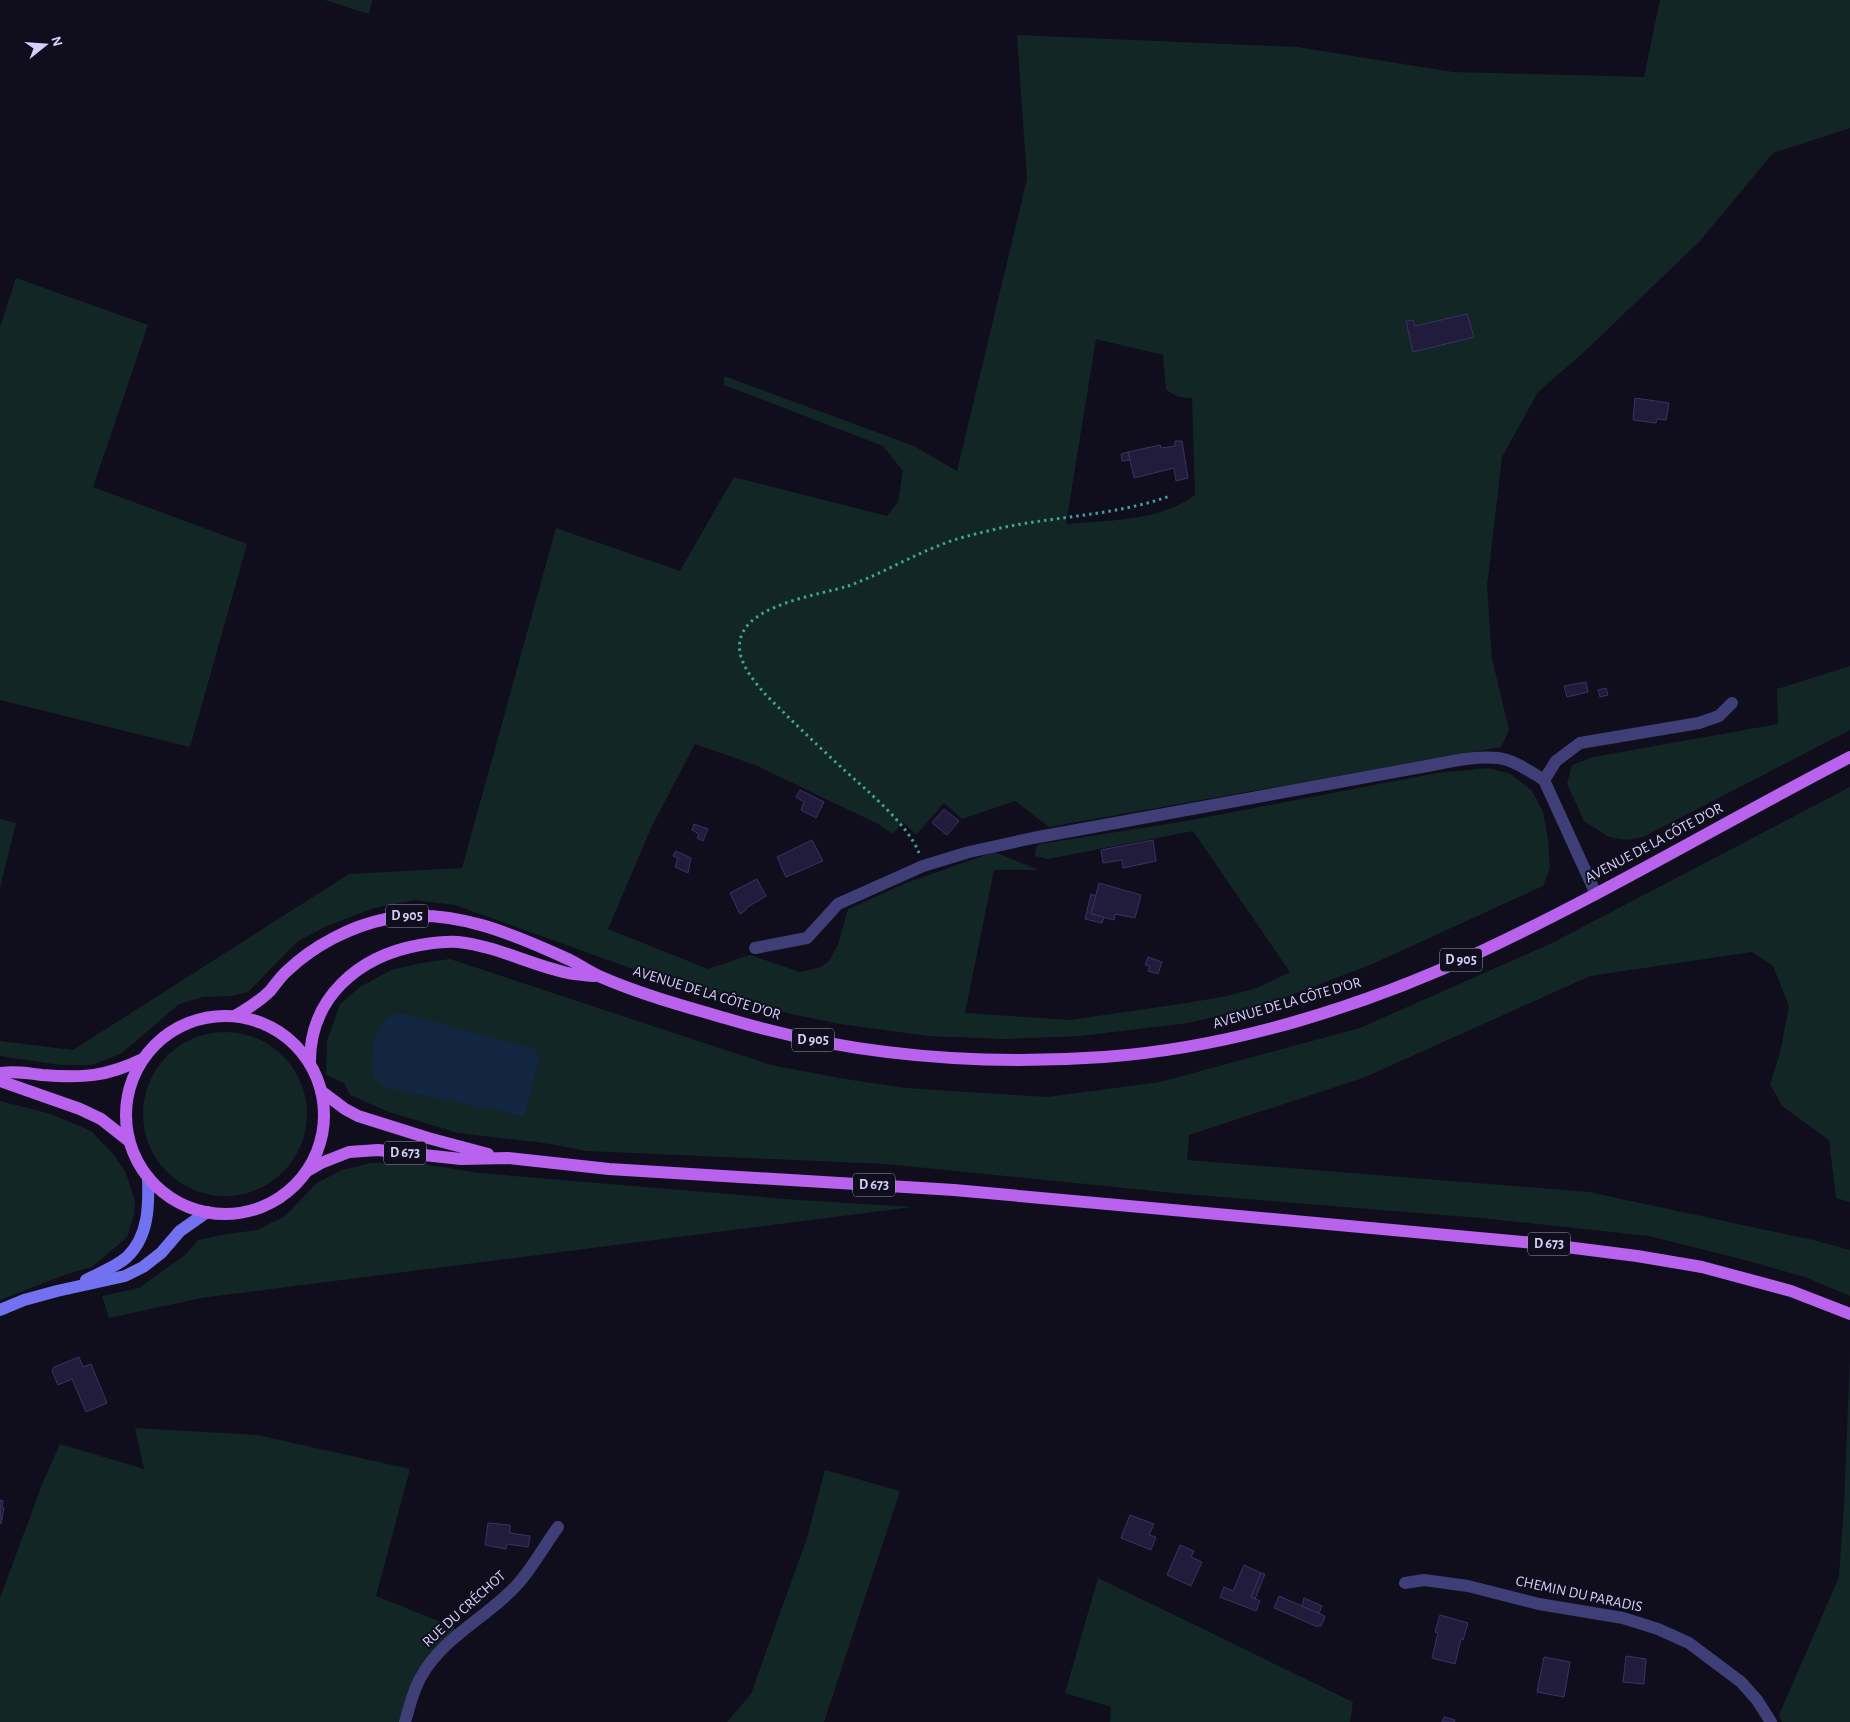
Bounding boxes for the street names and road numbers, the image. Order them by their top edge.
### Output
street label: AVENUE DE LA CÔTE D'OR [1582,799,1725,886]
road number: D 905 [386,904,428,928]
road number: D 905 [1440,948,1482,972]
street label: AVENUE DE LA CÔTE D'OR [631,962,783,1023]
street label: AVENUE DE LA CÔTE D'OR [1211,974,1363,1031]
road number: D 905 [792,1028,834,1052]
road number: D 673 [384,1142,426,1164]
road number: D 673 [853,1174,895,1196]
road number: D 673 [1528,1232,1570,1256]
street label: RUE DU CRÉCHOT [418,1566,509,1650]
street label: CHEMIN DU PARADIS [1514,1573,1644,1615]

